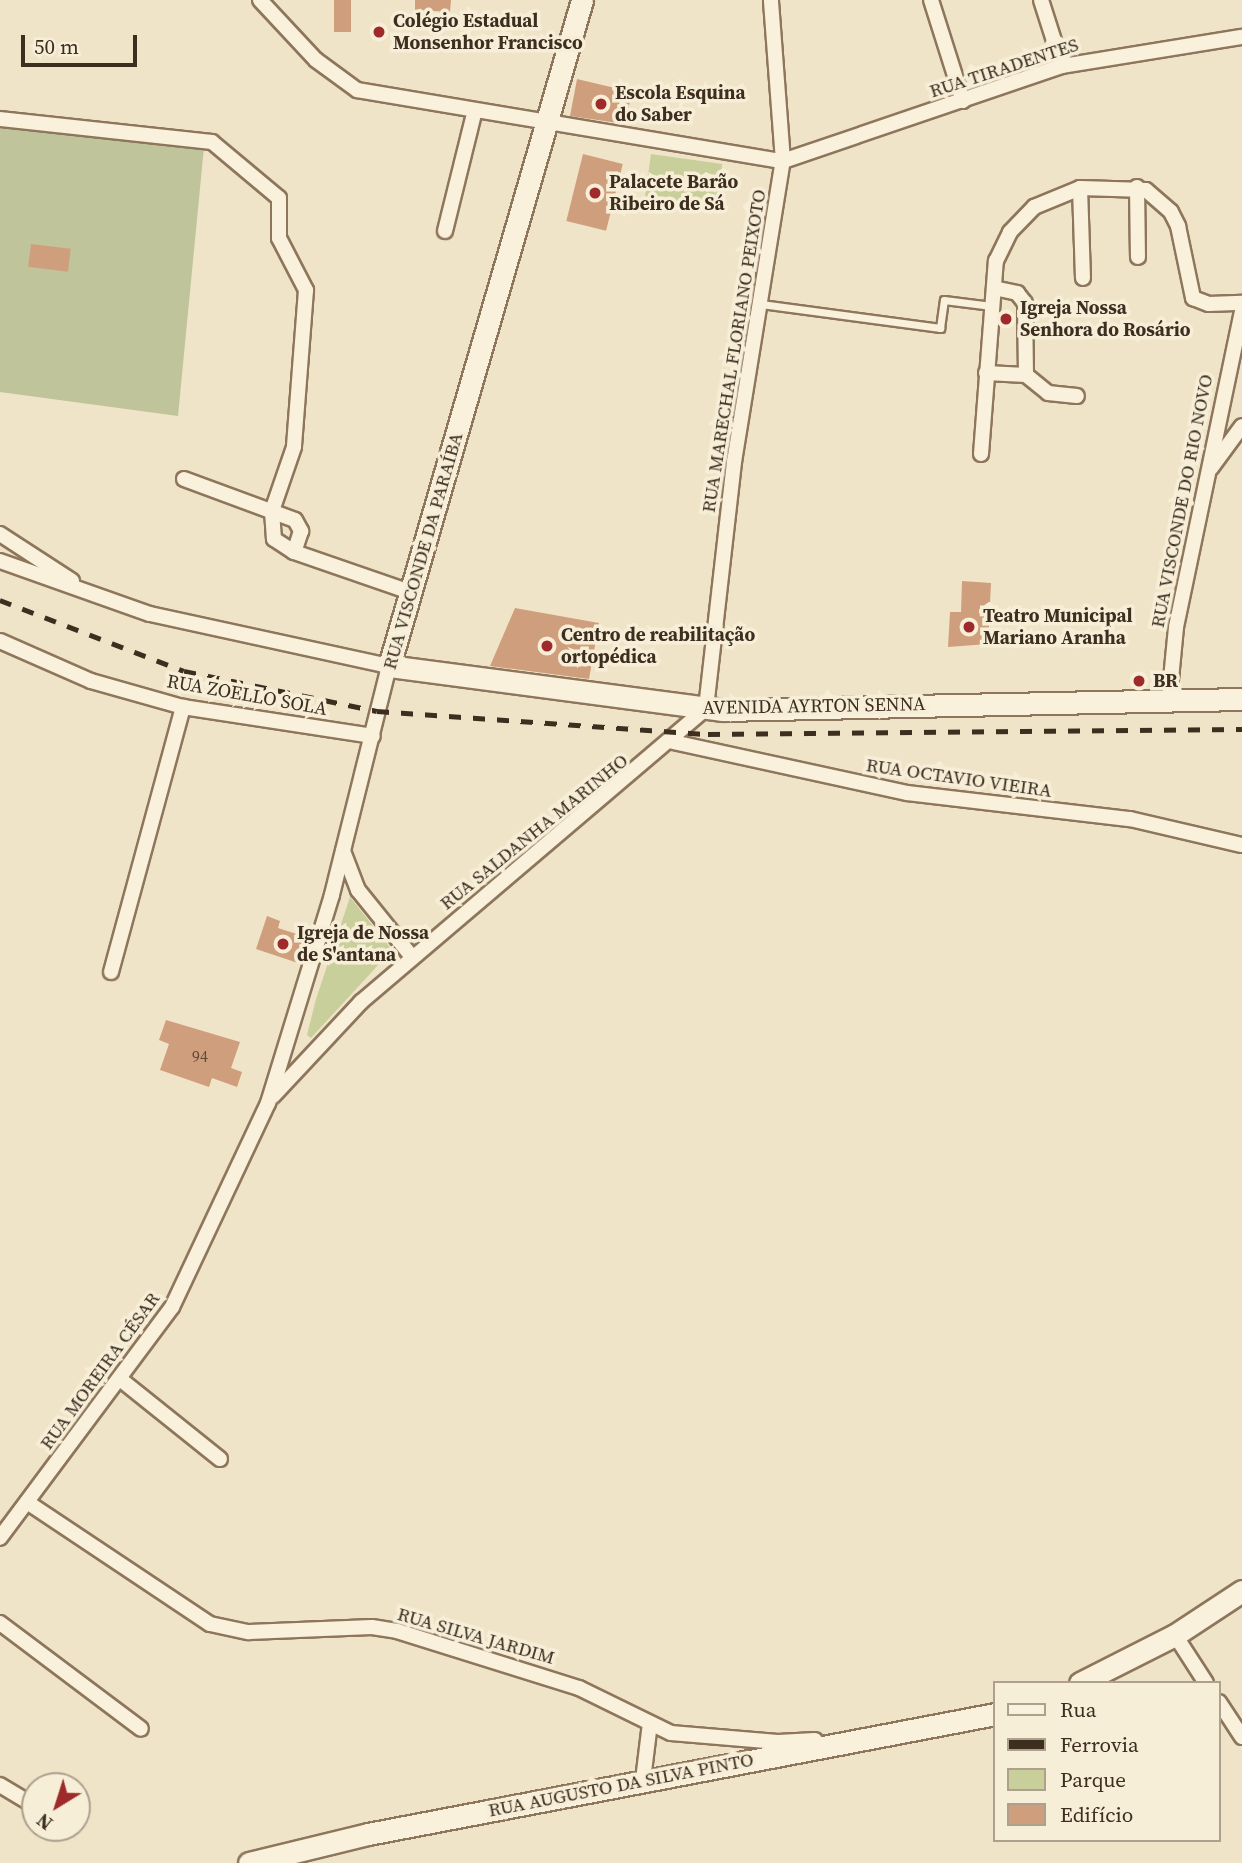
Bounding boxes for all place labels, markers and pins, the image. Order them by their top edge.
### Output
place label: Colégio Estadual Monsenhor Francisco [393,10,583,54]
marker: Colégio Estadual Monsenhor Francisco [371,24,387,40]
place label: Escola Esquina do Saber [615,82,745,126]
marker: Escola Esquina do Saber [593,96,609,112]
place label: Palacete Barão Ribeiro de Sá [609,171,738,215]
marker: Palacete Barão Ribeiro de Sá [587,185,603,201]
place label: Igreja Nossa Senhora do Rosário [1020,297,1190,341]
marker: Igreja Nossa Senhora do Rosário [998,311,1014,327]
place label: Teatro Municipal Mariano Aranha [983,605,1133,649]
marker: Teatro Municipal Mariano Aranha [961,619,977,635]
place label: Centro de reabilitação ortopédica [561,624,755,668]
marker: Centro de reabilitação ortopédica [539,638,555,654]
place label: BR [1153,670,1178,692]
marker: BR [1131,673,1147,689]
place label: Igreja de Nossa de S'antana [297,922,429,966]
marker: Igreja de Nossa de S'antana [275,936,291,952]

